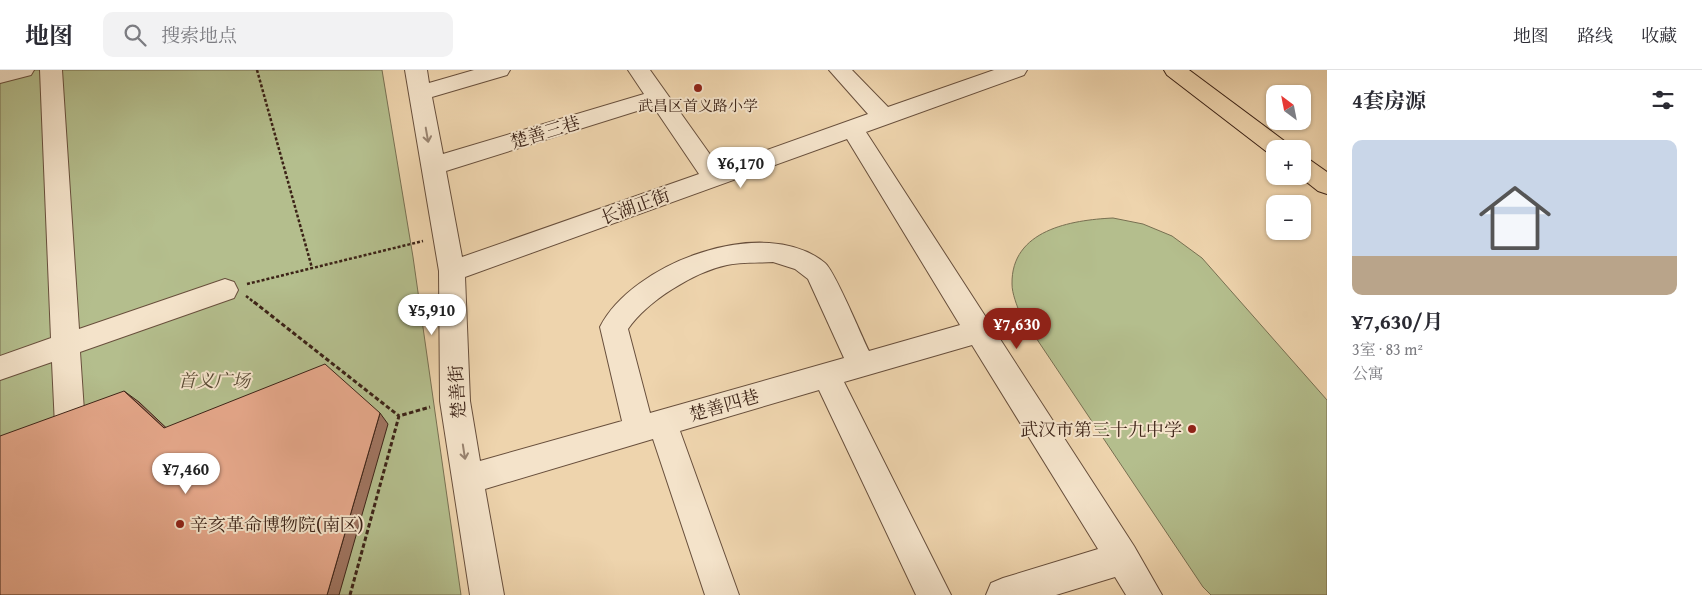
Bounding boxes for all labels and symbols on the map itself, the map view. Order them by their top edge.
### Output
marker: 武昌区首义路小学 [692,82,704,94]
north arrow [1266,85,1311,130]
place label: 武昌区首义路小学 [638,95,758,116]
street label: 楚善三巷 [507,109,583,155]
one-way arrow [423,127,433,143]
pin: ¥6,170 [700,146,782,189]
street label: 长湖正街 [597,181,673,231]
pin: ¥5,910 [391,294,473,336]
pin: ¥7,630 [976,308,1058,350]
street label: 楚善街 [442,364,472,420]
park label: 首义广场 [178,367,252,394]
street label: 楚善四巷 [686,382,762,428]
place label: 武汉市第三十九中学 [1020,416,1182,443]
marker: 武汉市第三十九中学 [1186,423,1198,435]
one-way arrow [459,444,469,460]
pin: ¥7,460 [145,452,227,495]
place label: 辛亥革命博物院(南区) [190,511,364,538]
marker: 辛亥革命博物院(南区) [174,518,186,530]

